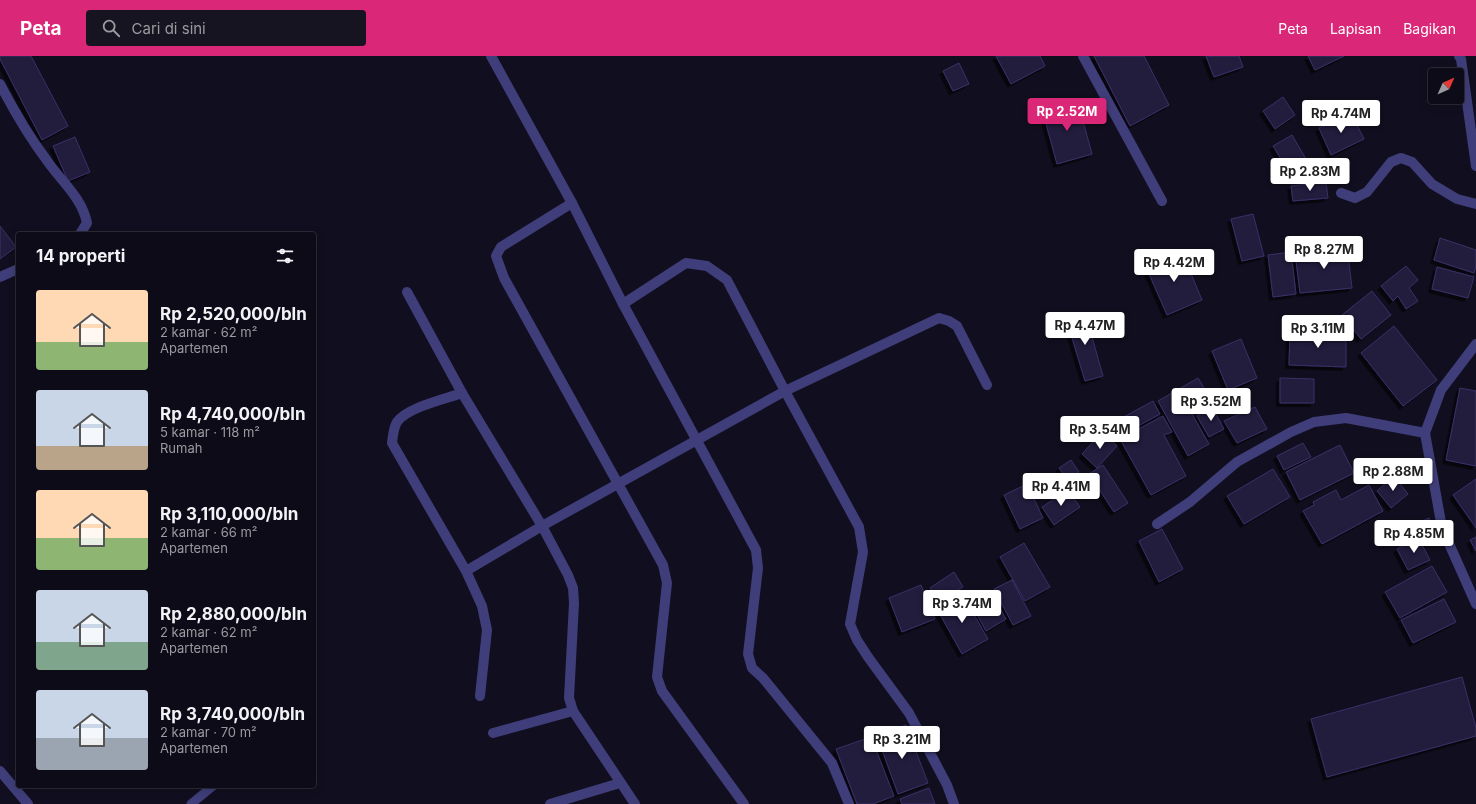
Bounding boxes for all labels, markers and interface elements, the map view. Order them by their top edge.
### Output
search box [86,10,366,46]
text: Peta [20,17,62,40]
icon: search [100,17,122,39]
text: Cari di sini [132,19,206,38]
text: Peta [1278,20,1308,37]
text: Lapisan [1330,20,1381,37]
text: Bagikan [1403,20,1456,37]
north arrow [1428,68,1464,104]
map controls [1428,68,1464,104]
pin: Rp 2.52M [1026,98,1108,132]
pin: Rp 4.74M [1300,100,1382,134]
text: Rp 2.52M [1037,103,1097,119]
text: Rp 4.74M [1311,105,1371,121]
pin: Rp 2.83M [1269,158,1351,192]
text: Rp 2.83M [1280,163,1340,179]
pin: Rp 8.27M [1283,236,1365,270]
text: Rp 8.27M [1294,241,1354,257]
icon: filters [274,245,296,267]
text: 14 properti [36,246,125,266]
pin: Rp 4.42M [1133,249,1215,283]
text: Rp 4.42M [1143,254,1205,270]
text: Rp 2,520,000/bln [160,304,307,324]
icon: home [68,306,116,354]
pin: Rp 4.47M [1044,312,1126,346]
pin: Rp 3.11M [1277,315,1359,349]
text: Rp 4.47M [1055,317,1115,333]
text: Rp 3.11M [1291,320,1345,336]
text: 2 kamar · 62 m² [160,324,257,340]
text: Apartemen [160,340,228,356]
pin: Rp 3.52M [1170,388,1252,422]
text: Rp 3.52M [1181,393,1241,409]
text: Rp 4,740,000/bln [160,404,306,424]
icon: home [68,406,116,454]
pin: Rp 3.54M [1059,416,1141,450]
text: Rp 3.54M [1069,421,1131,437]
text: 5 kamar · 118 m² [160,424,260,440]
text: Rumah [160,440,202,456]
pin: Rp 2.88M [1352,458,1434,492]
text: Rp 2.88M [1362,463,1424,479]
pin: Rp 4.41M [1020,473,1102,507]
text: Rp 4.41M [1032,478,1090,494]
text: Rp 3,110,000/bln [160,504,298,524]
icon: home [68,506,116,554]
pin: Rp 4.85M [1373,520,1455,554]
text: 2 kamar · 66 m² [160,524,258,540]
text: Rp 4.85M [1383,525,1445,541]
text: Apartemen [160,540,228,556]
pin: Rp 3.74M [921,590,1003,624]
text: Rp 3.74M [932,595,992,611]
text: Rp 2,880,000/bln [160,604,307,624]
icon: home [68,606,116,654]
text: 2 kamar · 62 m² [160,624,257,640]
text: Apartemen [160,640,228,656]
text: Rp 3,740,000/bln [160,704,305,724]
icon: home [68,706,116,754]
text: 2 kamar · 70 m² [160,724,257,740]
pin: Rp 3.21M [861,726,943,760]
text: Rp 3.21M [873,731,931,747]
text: Apartemen [160,740,228,756]

